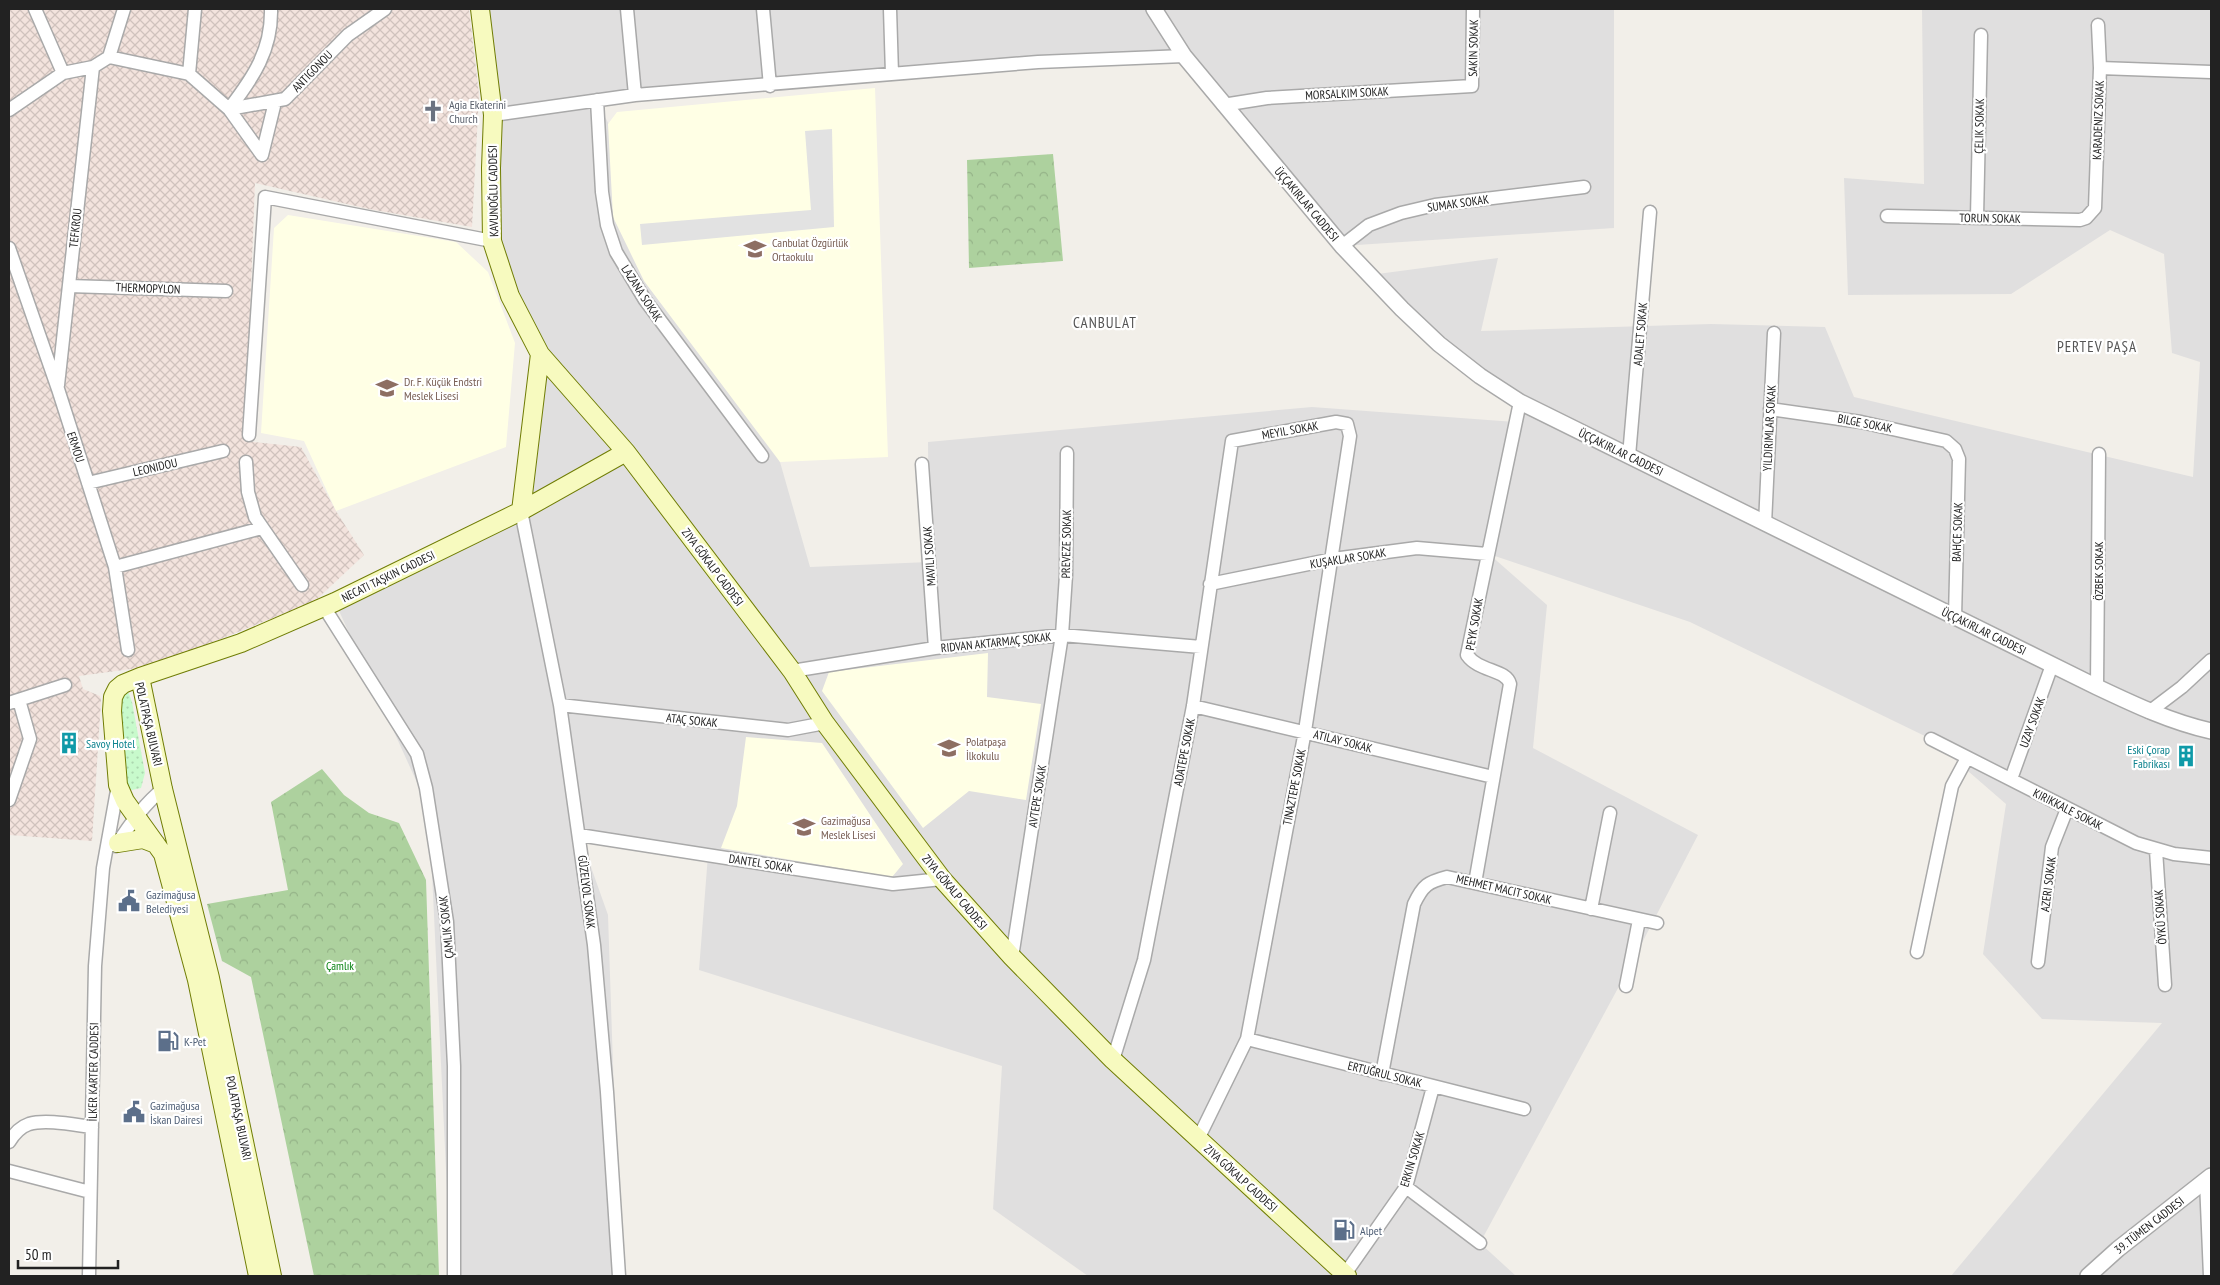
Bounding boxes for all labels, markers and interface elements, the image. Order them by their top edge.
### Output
street label: SAKIN SOKAK [1465,19,1481,77]
street label: ANTIGONOU [289,47,335,95]
street label: KARADENIZ SOKAK [2089,80,2107,160]
street label: MORSALKIM SOKAK [1305,83,1389,103]
place label: Agia Ekaterini Church [449,97,506,126]
church icon: Agia Ekaterini Church [420,98,446,124]
street label: ÇELIK SOKAK [1971,98,1987,154]
street label: KAVUNOĞLU CADDESI [485,145,501,237]
street label: ÜÇÇAKIRLAR CADDESI [1272,164,1342,244]
street label: SUMAK SOKAK [1426,191,1490,215]
street label: TEFKROU [65,207,85,249]
street label: TORUN SOKAK [1959,210,2021,226]
place label: Canbulat Özgürlük Ortaokulu [772,235,849,264]
school or university icon: Canbulat Özgürlük Ortaokulu [742,236,768,262]
street label: LAZANA SOKAK [618,262,666,324]
street label: THERMOPYLON [115,279,181,297]
street label: ADALET SOKAK [1630,301,1650,367]
district label: CANBULAT [1073,313,1137,332]
district label: PERTEV PAŞA [2057,337,2137,356]
place label: Dr. F. Küçük Endstri Meslek Lisesi [404,374,482,403]
school or university icon: Dr. F. Küçük Endstri Meslek Lisesi [374,375,400,401]
street label: YILDIRIMLAR SOKAK [1759,384,1779,472]
street label: BILGE SOKAK [1836,410,1894,436]
street label: MEYIL SOKAK [1261,418,1319,442]
street label: ÜÇÇAKIRLAR CADDESI [1576,425,1666,479]
street label: ERMOU [64,430,88,464]
street label: LEONIDOU [131,455,179,479]
street label: BAHÇE SOKAK [1948,502,1966,562]
street label: PREVEZE SOKAK [1058,509,1074,579]
street label: ZIYA GÖKALP CADDESI [679,525,747,609]
street label: MAVILI SOKAK [919,525,939,587]
street label: ÖZBEK SOKAK [2091,541,2106,601]
street label: KUŞAKLAR SOKAK [1309,545,1387,571]
street label: NECATI TAŞKIN CADDESI [339,547,437,605]
street label: PEYK SOKAK [1462,596,1486,651]
street label: ÜÇÇAKIRLAR CADDESI [1939,604,2029,658]
street label: RIDVAN AKTARMAÇ SOKAK [940,629,1052,655]
street label: POLATPAŞA BULVARI [132,680,166,768]
street label: UZAY SOKAK [2016,694,2048,749]
street label: ATAÇ SOKAK [665,710,719,730]
street label: ADATEPE SOKAK [1170,716,1198,787]
street label: ATILAY SOKAK [1312,726,1374,756]
building icon: Savoy Hotel [56,730,82,756]
place label: Polatpaşa İlkokulu [966,734,1006,763]
school or university icon: Polatpaşa İlkokulu [936,735,962,761]
place label: Savoy Hotel [86,736,135,751]
place label: Eski Çorap Fabrikası [2127,742,2170,771]
building icon: Eski Çorap Fabrikası [2173,743,2199,769]
street label: TINAZTEPE SOKAK [1279,747,1309,827]
street label: AVTEPE SOKAK [1025,764,1049,828]
street label: KIRIKKALE SOKAK [2031,785,2105,833]
place label: Gazimağusa Meslek Lisesi [821,813,876,842]
school or university icon: Gazimağusa Meslek Lisesi [791,814,817,840]
street label: DANTEL SOKAK [728,851,794,875]
street label: ZIYA GÖKALP CADDESI [919,851,991,933]
street label: GÜZELYOL SOKAK [575,854,599,930]
street label: AZERI SOKAK [2037,855,2059,913]
street label: MEHMET MACIT SOKAK [1455,871,1553,907]
place label: Gazimağusa Belediyesi [146,887,196,916]
public building icon: Gazimağusa Belediyesi [116,888,142,914]
street label: ÖYKÜ SOKAK [2151,889,2169,945]
street label: ÇAMLIK SOKAK [435,895,457,959]
park label: Çamlık [326,958,354,973]
street label: İLKER KARTER CADDESI [85,1022,101,1122]
fuel station icon: K-Pet [155,1028,181,1054]
place label: K-Pet [184,1034,207,1049]
street label: ERTUĞRUL SOKAK [1346,1058,1424,1090]
street label: POLATPAŞA BULVARI [223,1074,255,1162]
place label: Gazimağusa İskan Dairesi [150,1098,203,1127]
public building icon: Gazimağusa İskan Dairesi [121,1099,147,1125]
street label: ERKIN SOKAK [1396,1129,1428,1189]
street label: ZIYA GÖKALP CADDESI [1201,1141,1281,1215]
street label: 39. TÜMEN CADDESI [2111,1193,2187,1257]
fuel station icon: Alpet [1331,1217,1357,1243]
place label: Alpet [1360,1223,1383,1238]
scale bar [18,1238,118,1270]
text: 50 m [25,1245,51,1264]

